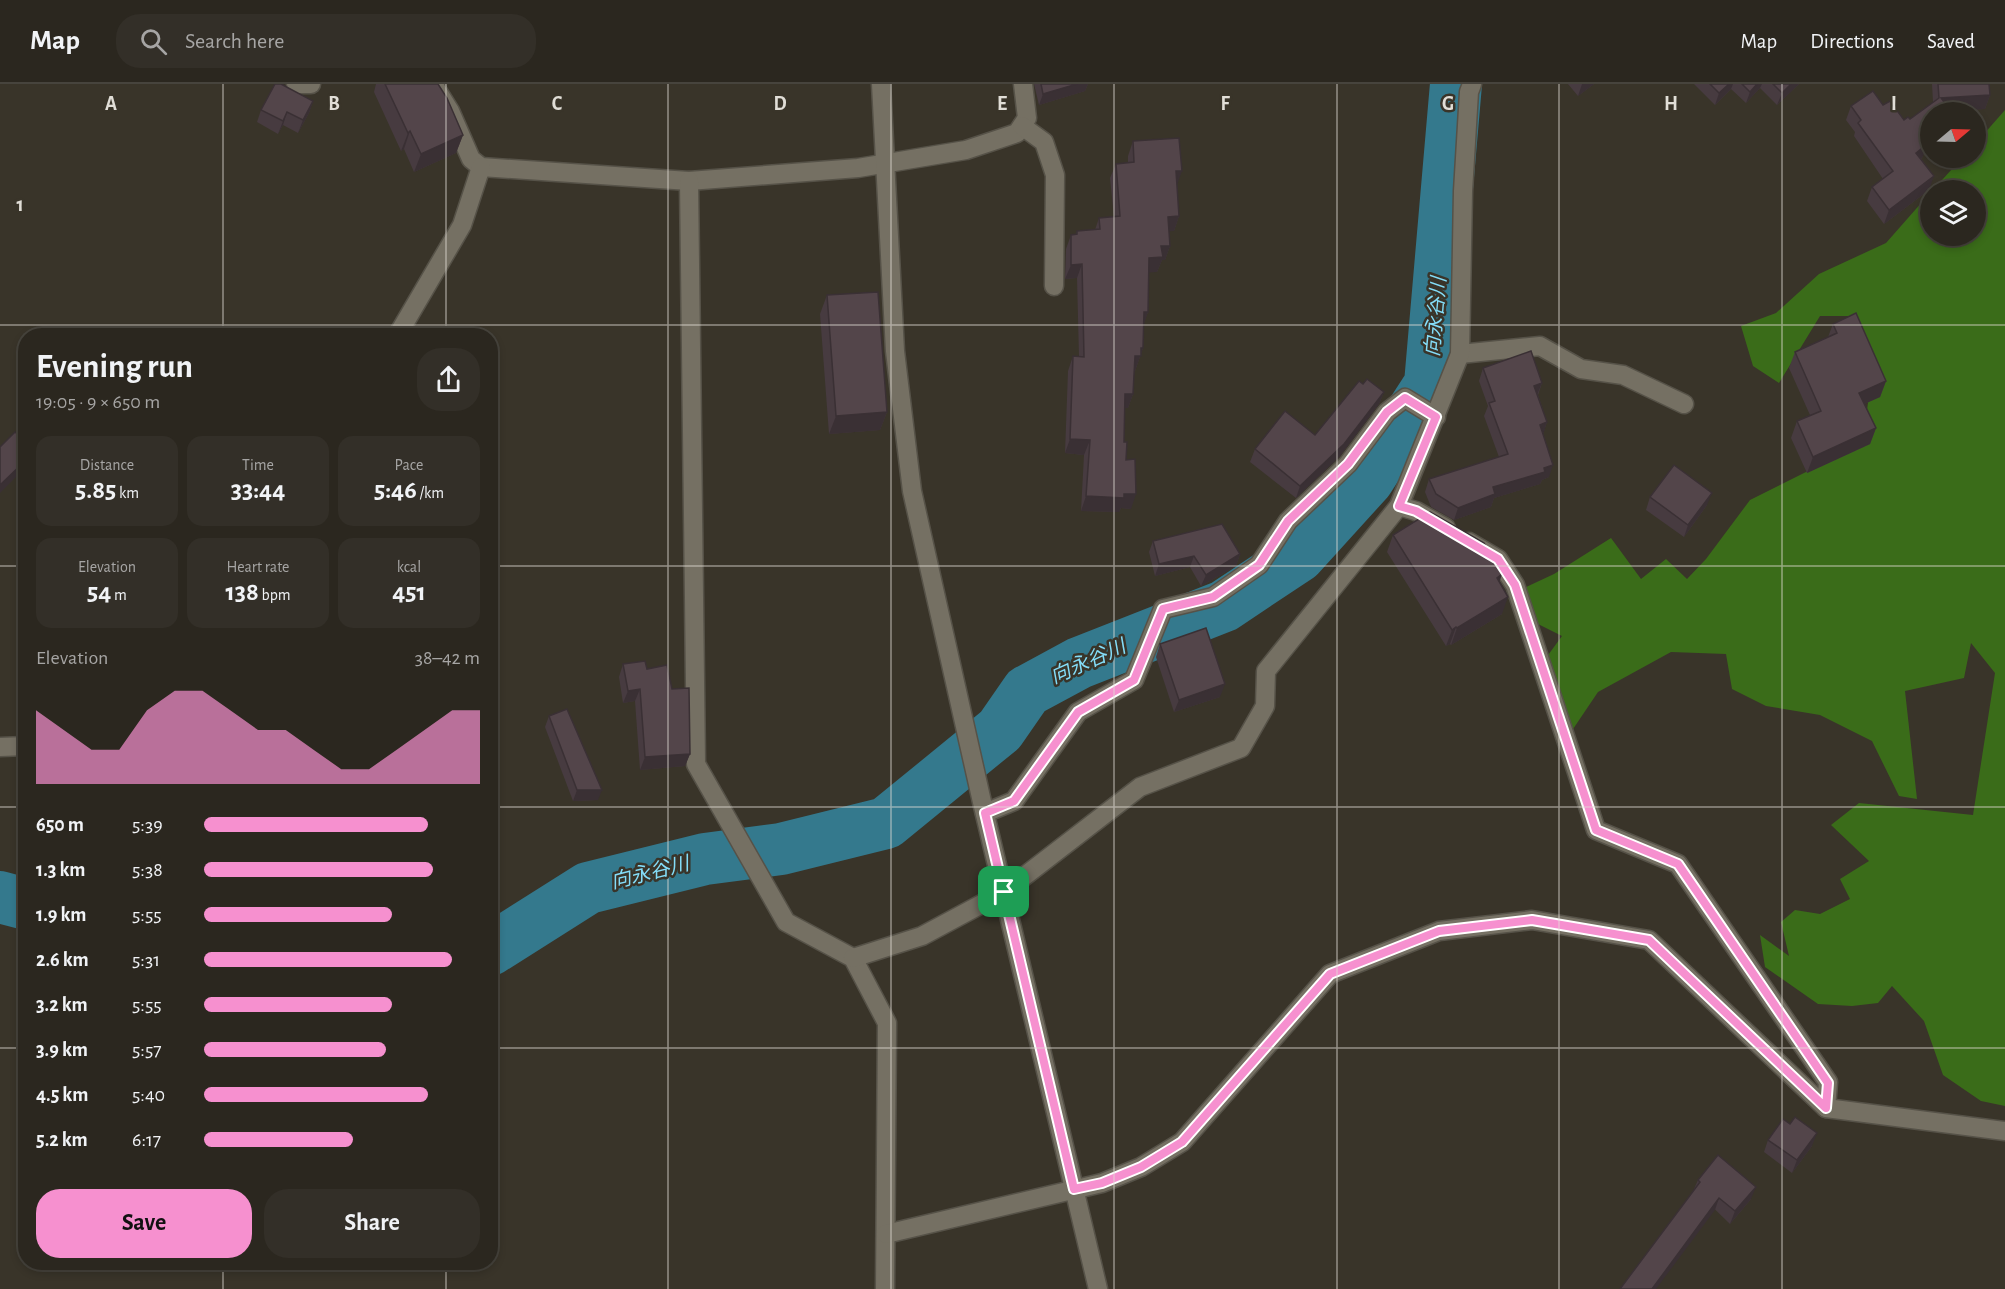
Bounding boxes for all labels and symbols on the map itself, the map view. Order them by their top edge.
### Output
text: A [105,94,117,114]
text: B [328,94,340,114]
text: C [552,94,563,114]
text: D [773,94,787,114]
text: E [997,94,1007,114]
text: F [1220,94,1230,114]
text: G [1442,94,1454,114]
text: H [1664,94,1678,114]
text: I [1891,94,1897,114]
north arrow [1920,102,1986,168]
text: 1 [16,195,24,215]
water label: 向永谷川 [1422,274,1450,358]
water label: 向永谷川 [1047,635,1130,687]
water label: 向永谷川 [609,852,693,892]
pin [978,866,1029,917]

